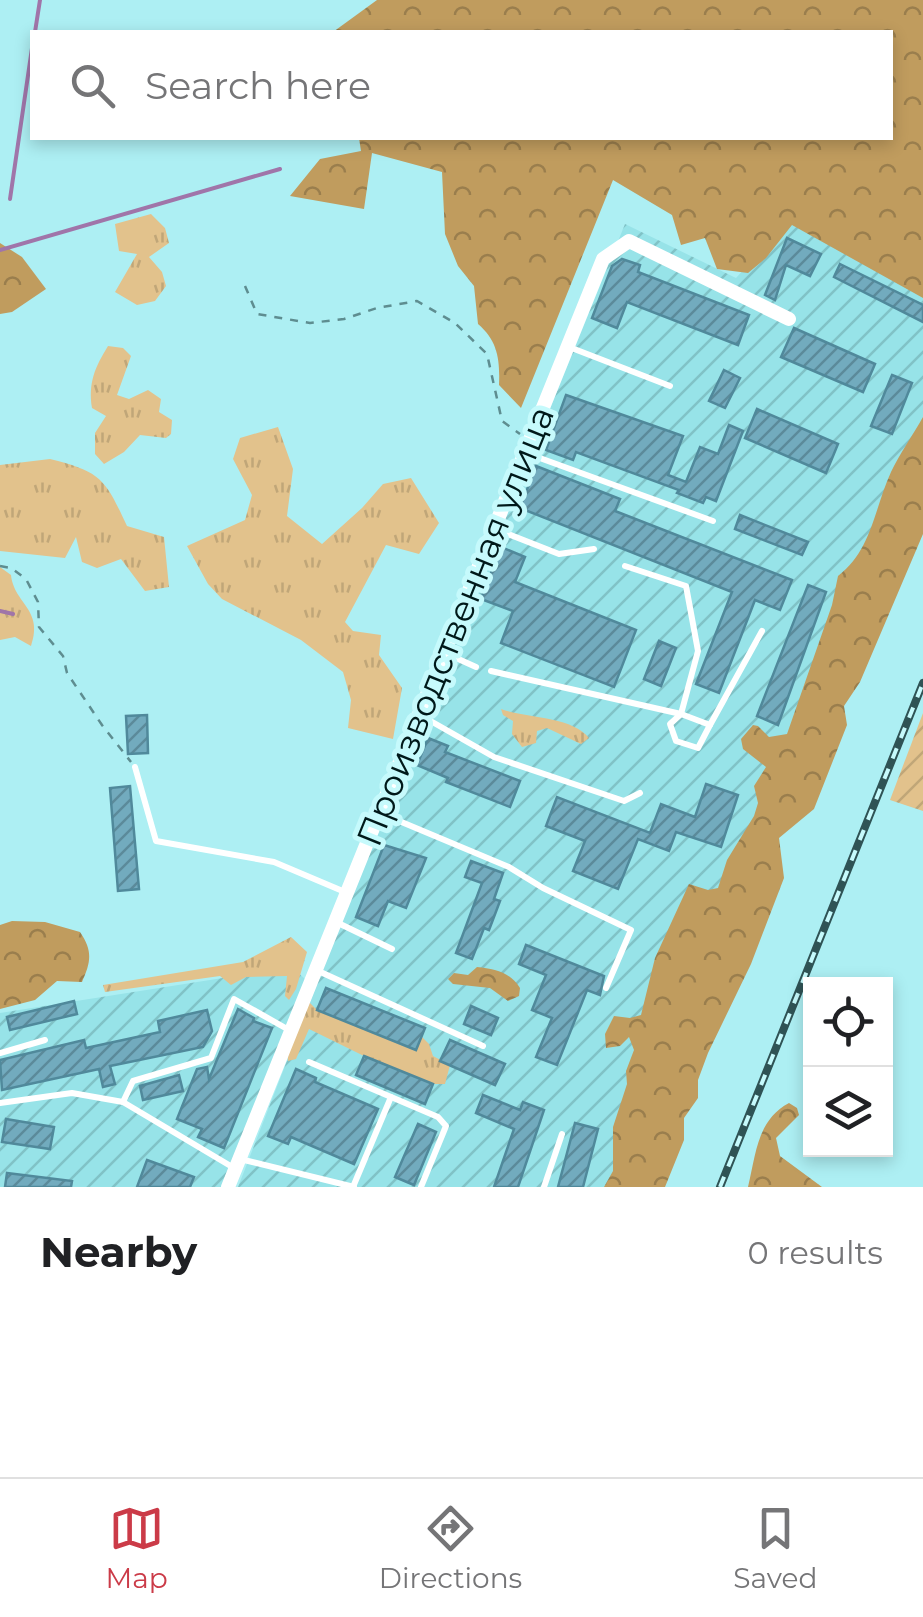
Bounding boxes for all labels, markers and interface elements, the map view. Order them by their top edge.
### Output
search box [30,30,893,140]
icon: search [65,58,120,113]
text: Search here [145,62,371,109]
street label: Производственная улица [347,400,563,852]
map controls [803,977,893,1157]
button: locate [803,977,893,1067]
button: layers [803,1067,893,1157]
text: Nearby [40,1226,197,1278]
text: 0 results [748,1233,883,1272]
tab: Map [106,1501,168,1595]
tab: Directions [379,1501,522,1595]
tab: Saved [733,1501,817,1595]

